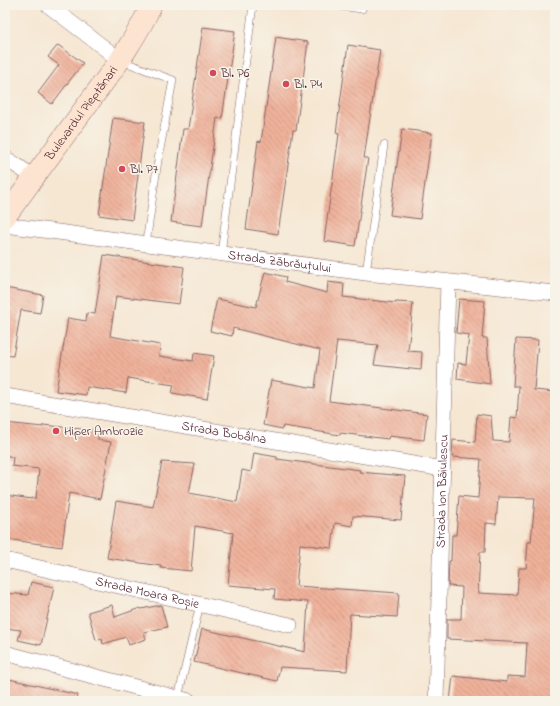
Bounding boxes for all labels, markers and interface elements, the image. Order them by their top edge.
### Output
street label: Bulevardul Pieptănari [40,62,122,165]
place label: Bl. P6 [220,64,250,83]
marker: Bl. P6 [208,68,218,78]
place label: Bl. P4 [293,75,323,94]
marker: Bl. P4 [281,79,291,89]
place label: Bl. P7 [129,160,159,179]
marker: Bl. P7 [117,164,127,174]
street label: Strada Zăbrăuțului [227,245,332,278]
street label: Strada Bobâlna [180,416,268,449]
place label: Hiper Ambrozie [64,422,144,441]
marker: Hiper Ambrozie [51,426,61,436]
street label: Strada Ion Băiulescu [431,434,453,548]
street label: Strada Moara Roșie [93,571,201,614]

